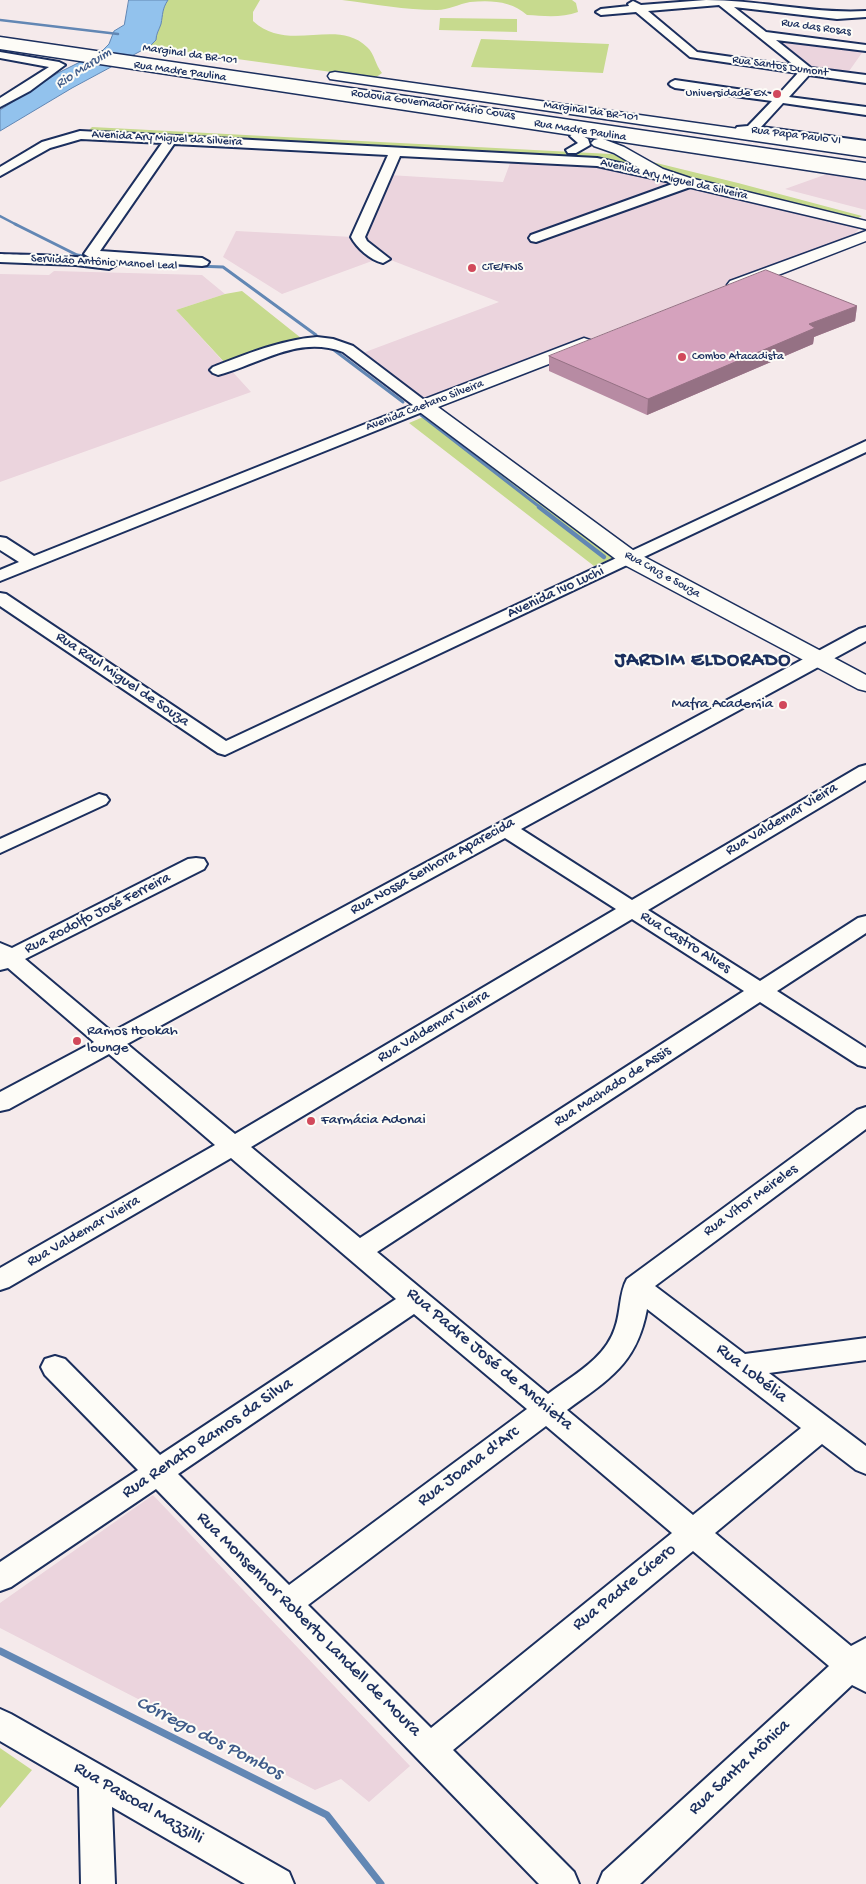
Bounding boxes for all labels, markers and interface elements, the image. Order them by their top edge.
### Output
street label: Rua das Rosas [780,16,852,40]
street label: Marginal da BR-101 [142,41,238,69]
water label: Rio Maruim [53,45,115,93]
street label: Rua Santos Dumont [731,53,829,81]
street label: Rua Madre Paulina [133,58,227,86]
street label: Rodovia Governador Mário Covas [350,86,516,124]
place label: Universidade EX [685,87,767,101]
marker: Universidade EX [771,88,783,100]
street label: Marginal da BR-101 [543,98,639,126]
street label: Rua Madre Paulina [533,117,627,145]
street label: Rua Papa Paulo VI [750,123,842,149]
street label: Avenida Ary Miguel da Silveira [91,128,243,150]
street label: Avenida Ary Miguel da Silveira [599,156,749,204]
street label: Servidão Antônio Manoel Leal [31,252,177,274]
place label: CTE/FNS [482,261,523,275]
marker: CTE/FNS [466,262,478,274]
place label: Combo Atacadista [692,350,784,364]
marker: Combo Atacadista [676,351,688,363]
street label: Avenida Caetano Silveira [364,377,486,435]
street label: Rua Cruz e Souza [622,548,702,602]
street label: Avenida Ivo Luchi [505,563,607,623]
street label: Rua Raul Miguel de Souza [52,629,192,731]
district label: JARDIM ELDORADO [613,650,793,674]
place label: Mafra Academia [671,696,773,714]
marker: Mafra Academia [777,699,789,711]
street label: Rua Valdemar Vieira [723,779,841,861]
street label: Rua Nossa Senhora Aparecida [348,814,518,920]
street label: Rua Rodolfo José Ferreira [22,869,174,959]
street label: Rua Castro Alves [636,908,734,978]
street label: Rua Valdemar Vieira [375,986,493,1068]
place label: Ramos Hookah lounge [87,1023,178,1058]
marker: Ramos Hookah lounge [71,1035,83,1047]
street label: Rua Machado de Assis [551,1042,675,1132]
place label: Farmácia Adonai [321,1112,426,1130]
marker: Farmácia Adonai [305,1115,317,1127]
street label: Rua Vítor Meireles [700,1161,802,1241]
street label: Rua Valdemar Vieira [24,1192,144,1272]
street label: Rua Padre José de Anchieta [401,1284,577,1436]
street label: Rua Lobélia [711,1339,791,1409]
street label: Rua Renato Ramos da Silva [118,1374,298,1504]
street label: Rua Joana d'Arc [414,1422,524,1512]
street label: Rua Monsenhor Roberto Landell de Moura [191,1508,425,1742]
street label: Rua Padre Cícero [569,1540,681,1636]
water label: Córrego dos Pombos [132,1692,286,1786]
street label: Rua Santa Mônica [685,1715,795,1821]
street label: Rua Pascoal Mazzilli [69,1758,207,1850]

